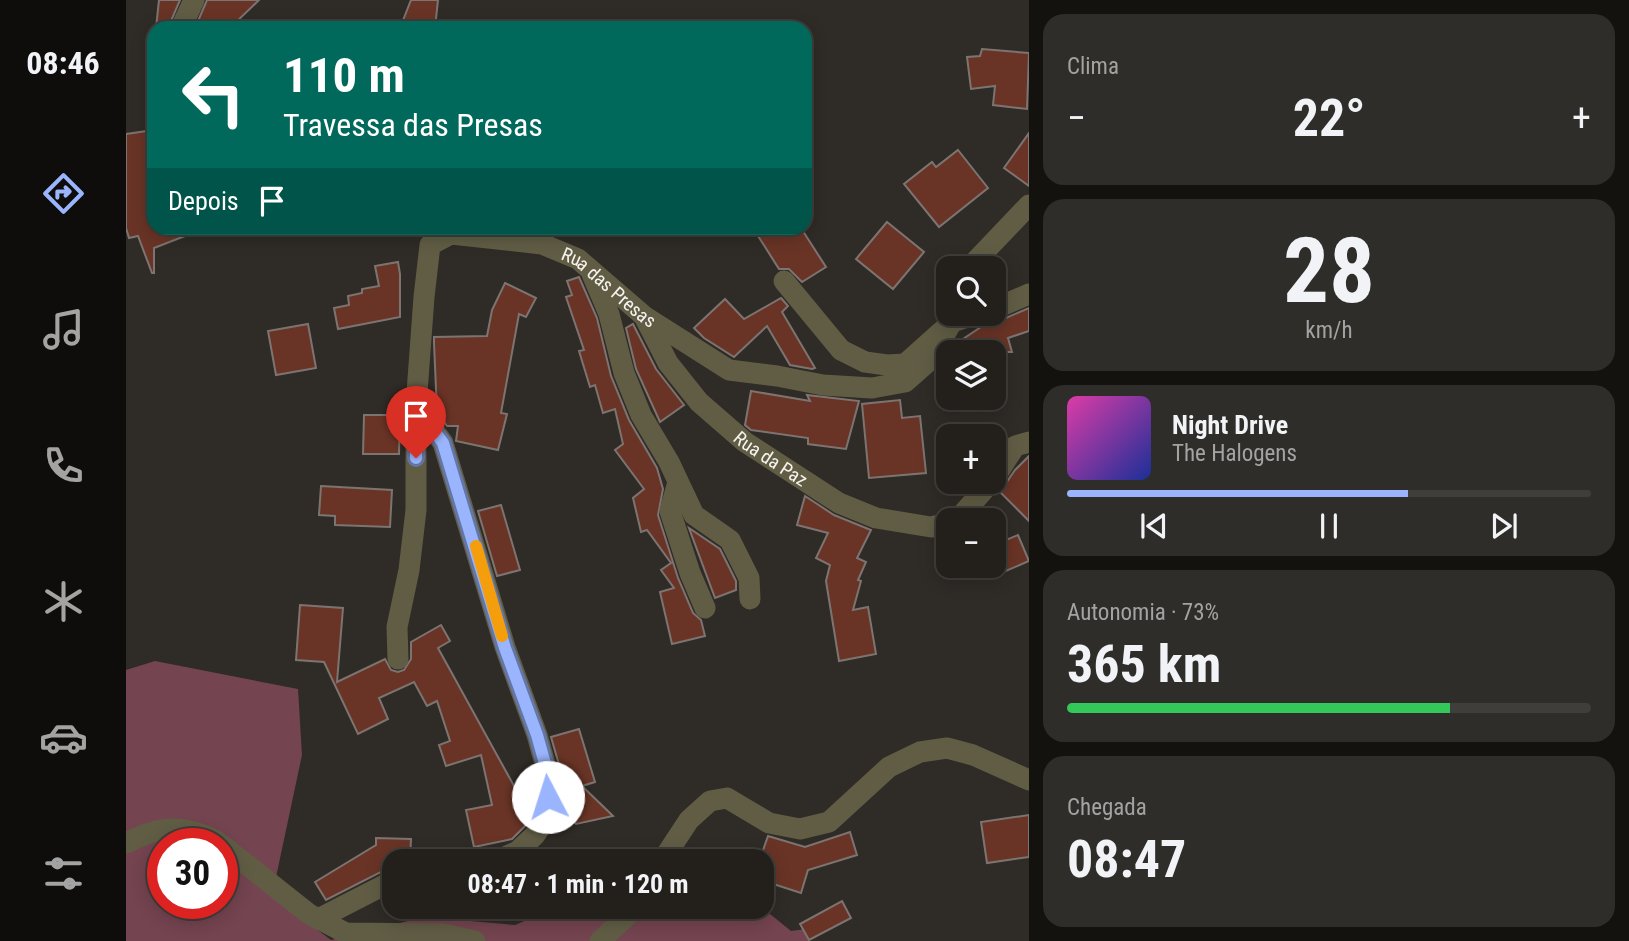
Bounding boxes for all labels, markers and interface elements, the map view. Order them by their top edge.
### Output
text: 08:46 [26,44,100,82]
text: 110 m [283,47,405,104]
icon: left [168,49,259,140]
text: Clima [1067,53,1119,80]
text: 22° [1293,88,1365,149]
text: − [1067,96,1086,140]
text: + [1572,96,1591,140]
text: Travessa das Presas [283,106,543,144]
icon: directions [39,169,88,218]
icon: arrive [253,182,291,220]
text: Depois [168,186,239,216]
text: 28 [1283,218,1375,324]
street label: Rua das Presas [558,242,660,332]
map controls [936,256,1006,578]
button: search [936,256,1006,326]
icon: music [39,305,88,354]
text: km/h [1305,317,1353,344]
button: layers [936,340,1006,410]
pin [386,386,446,458]
icon: arrive [397,397,435,435]
text: Night Drive [1172,410,1288,440]
button: + [936,424,1006,494]
street label: Rua da Paz [729,426,812,491]
text: The Halogens [1172,440,1297,467]
icon: phone [39,441,88,490]
icon: previous [1135,507,1173,545]
icon: pause [1310,507,1348,545]
icon: next [1485,507,1523,545]
button: − [936,508,1006,578]
icon: climate [39,577,88,626]
text: Autonomia · 73% [1067,599,1219,626]
text: 365 km [1067,634,1221,695]
icon: car [39,713,88,762]
position arrow [511,760,585,834]
text: Chegada [1067,794,1147,821]
speed limit sign: 30 [147,828,238,919]
text: 08:47 [1067,829,1186,890]
icon: filters [39,849,88,898]
text: 08:47 · 1 min · 120 m [468,869,688,899]

